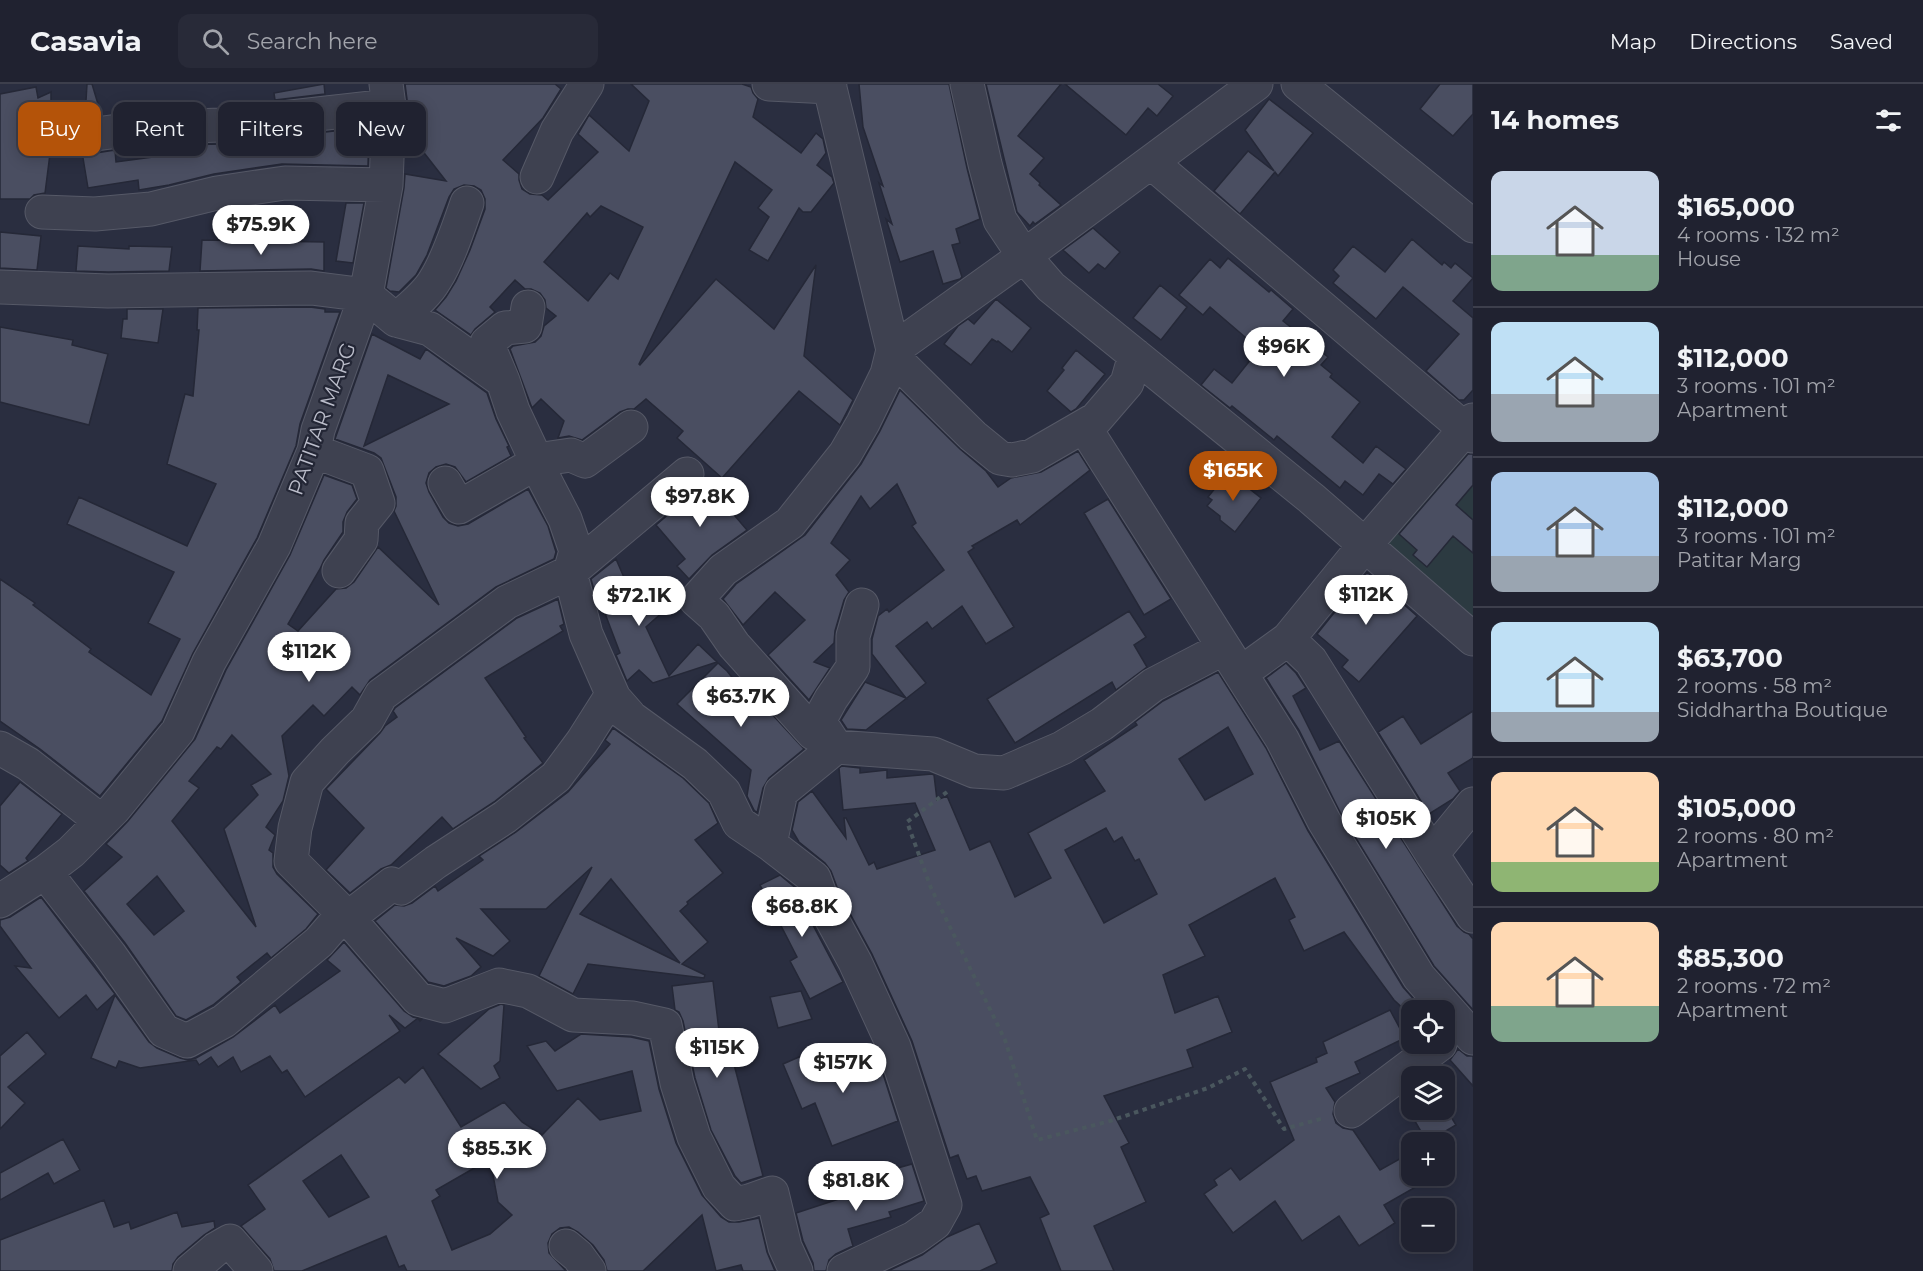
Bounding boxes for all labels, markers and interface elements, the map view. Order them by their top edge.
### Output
search box [178,14,598,68]
text: Casavia [30,24,142,58]
icon: search [199,25,232,58]
text: Search here [247,28,378,55]
text: Map [1610,29,1656,54]
text: Directions [1689,29,1797,54]
text: Saved [1830,29,1893,54]
chip: Buy [18,102,101,156]
chip: Rent [113,102,206,156]
chip: Filters [218,102,324,156]
chip: New [336,102,426,156]
text: 14 homes [1491,104,1619,136]
icon: filters [1872,104,1905,137]
text: $165,000 [1677,191,1795,223]
icon: home [1539,195,1611,267]
pin: $75.9K [212,205,310,256]
text: $75.9K [226,212,296,236]
text: 4 rooms · 132 m² [1677,223,1840,247]
text: House [1677,247,1741,271]
pin: $96K [1248,327,1320,378]
text: $96K [1258,334,1310,358]
street label: PATITAR MARG [282,339,361,498]
text: $112,000 [1677,342,1789,374]
icon: home [1539,346,1611,418]
text: 3 rooms · 101 m² [1677,374,1836,398]
text: Apartment [1677,398,1788,422]
pin: $165K [1191,451,1275,502]
text: $165K [1203,458,1263,482]
pin: $97.8K [651,477,749,528]
text: $97.8K [665,484,735,508]
text: $112,000 [1677,492,1789,524]
icon: home [1539,496,1611,568]
text: 3 rooms · 101 m² [1677,524,1836,548]
text: Patitar Marg [1677,548,1801,572]
pin: $112K [1324,575,1408,626]
pin: $72.1K [590,576,688,627]
text: $112K [1339,582,1393,606]
text: $72.1K [607,583,671,607]
pin: $112K [267,632,351,683]
text: $112K [282,639,336,663]
text: $63,700 [1677,642,1783,674]
icon: home [1539,646,1611,718]
text: 2 rooms · 58 m² [1677,674,1832,698]
pin: $63.7K [692,677,790,728]
text: $63.7K [706,684,776,708]
text: Siddhartha Boutique [1677,698,1888,722]
text: $105,000 [1677,792,1796,824]
icon: home [1539,796,1611,868]
pin: $105K [1344,799,1428,850]
text: $105K [1356,806,1416,830]
text: 2 rooms · 80 m² [1677,824,1834,848]
text: Apartment [1677,848,1788,872]
pin: $68.8K [753,887,851,938]
text: $68.8K [766,894,838,918]
text: $85,300 [1677,942,1784,974]
icon: home [1539,946,1611,1018]
text: 2 rooms · 72 m² [1677,974,1831,998]
text: Apartment [1677,998,1788,1022]
map controls [1401,1000,1455,1252]
button: locate [1401,1000,1455,1054]
pin: $115K [675,1028,759,1079]
text: $115K [690,1035,744,1059]
pin: $157K [801,1043,885,1094]
text: $157K [813,1050,873,1074]
button: layers [1401,1066,1455,1120]
pin: $85.3K [448,1129,546,1180]
button: + [1401,1132,1455,1186]
text: $85.3K [462,1136,532,1160]
pin: $81.8K [807,1161,905,1212]
text: $81.8K [822,1168,890,1192]
button: − [1401,1198,1455,1252]

